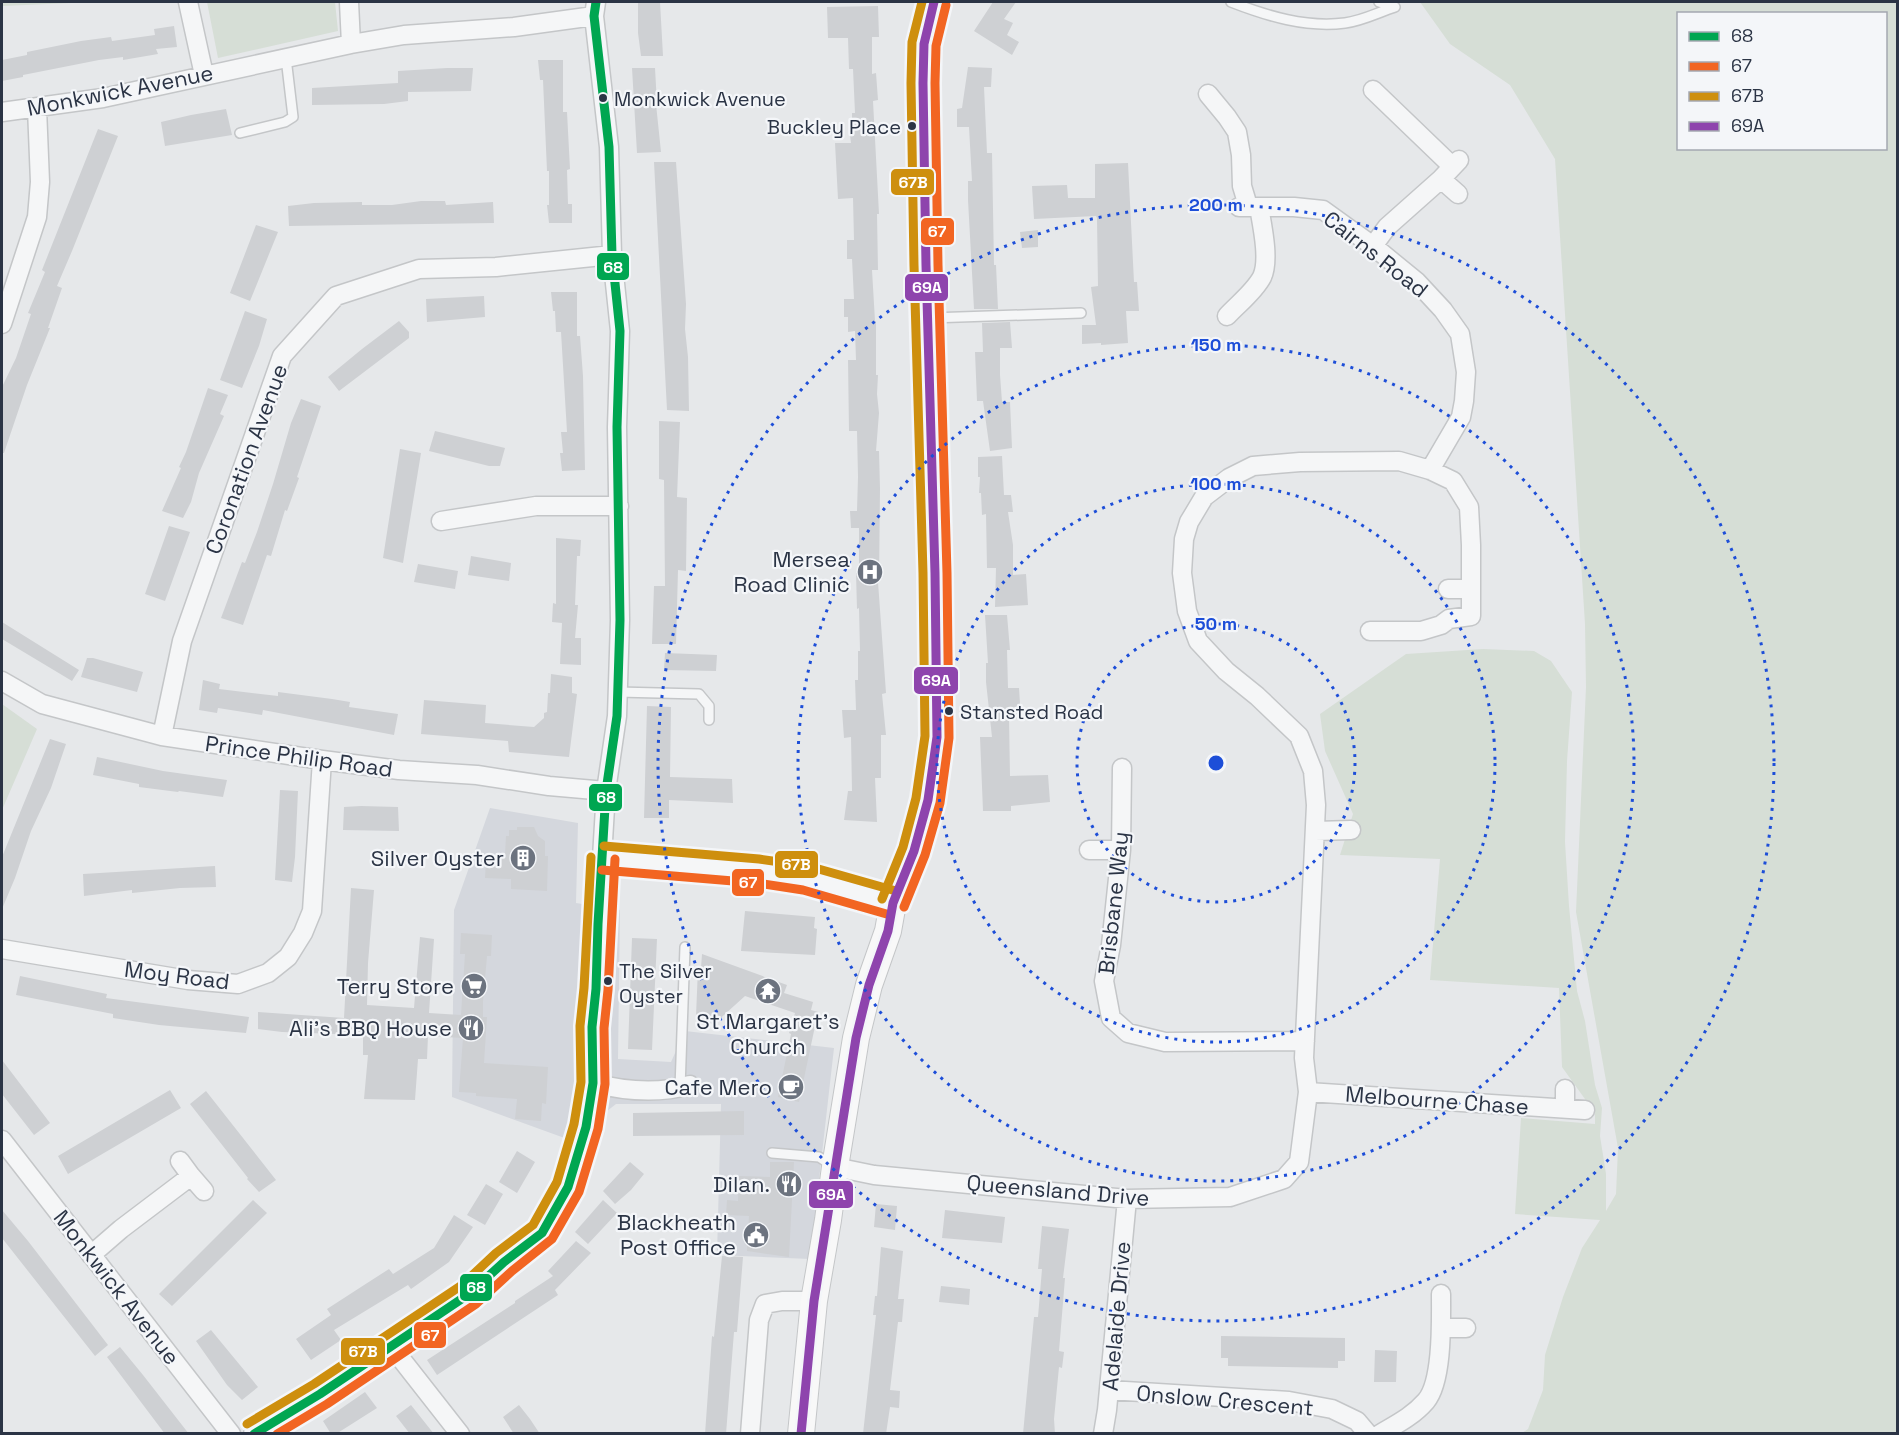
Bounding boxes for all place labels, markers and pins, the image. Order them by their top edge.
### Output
place label: Monkwick Avenue [614,86,786,112]
marker: Monkwick Avenue [597,92,609,104]
place label: Buckley Place [767,114,901,140]
marker: Buckley Place [906,120,918,132]
place label: Mersea Road Clinic [733,545,850,598]
hospital icon: Mersea Road Clinic [855,557,885,587]
place label: Stansted Road [960,699,1103,725]
marker: Stansted Road [943,705,955,717]
centre of rings [1206,753,1226,773]
building icon: Silver Oyster [508,843,538,873]
place label: Silver Oyster [371,844,504,872]
place label: The Silver Oyster [619,958,712,1009]
supermarket icon: Terry Store [459,971,489,1001]
place label: Terry Store [337,972,454,1000]
marker: The Silver Oyster [602,975,614,987]
temple icon: St Margaret's Church [753,976,783,1006]
place label: St Margaret's Church [696,1007,840,1060]
restaurant icon: Ali's BBQ House [456,1013,486,1043]
place label: Ali's BBQ House [289,1014,452,1042]
cafe icon: Cafe Mero [776,1072,806,1102]
place label: Cafe Mero [664,1073,772,1101]
restaurant icon: Dilan. [774,1169,804,1199]
place label: Dilan. [713,1170,770,1198]
place label: Blackheath Post Office [617,1208,736,1261]
public building icon: Blackheath Post Office [741,1220,771,1250]

